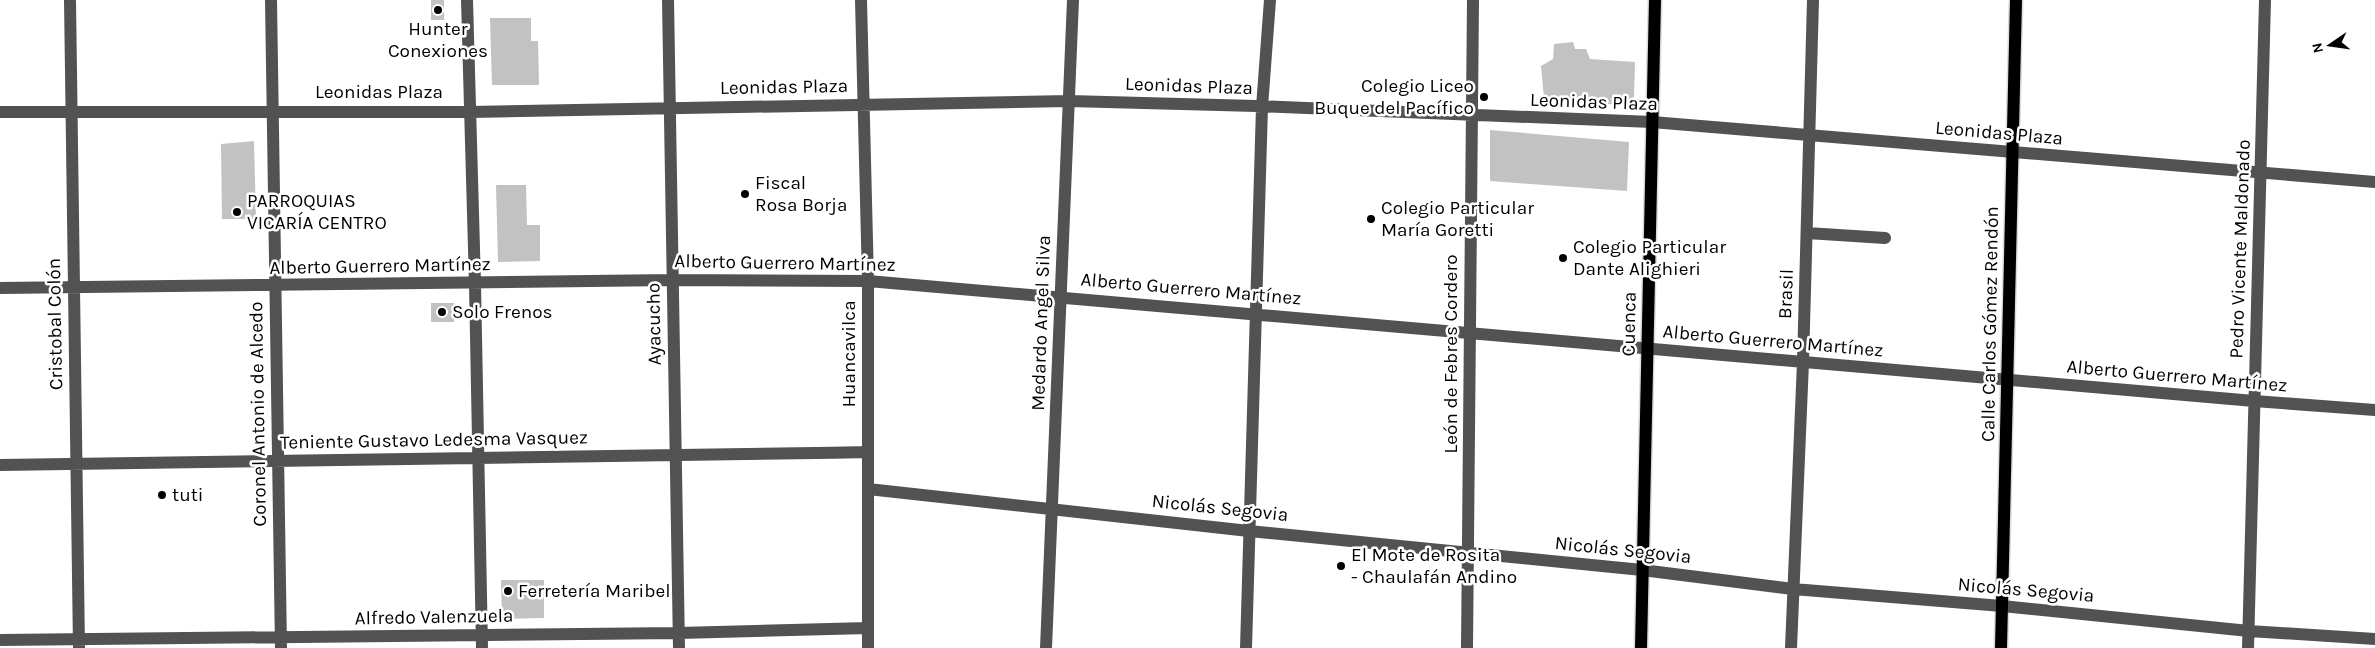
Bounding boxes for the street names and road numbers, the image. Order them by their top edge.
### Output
street label: Leonidas Plaza [1125,73,1253,99]
street label: Leonidas Plaza [720,75,848,99]
street label: Leonidas Plaza [315,81,443,103]
street label: Leonidas Plaza [1530,89,1658,115]
street label: Leonidas Plaza [1934,116,2064,150]
street label: Pedro Vicente Maldonado [2225,139,2255,359]
street label: Calle Carlos Gómez Rendón [1977,206,2003,442]
street label: Medardo Angel Silva [1027,235,1055,411]
street label: Alberto Guerrero Martínez [674,250,896,276]
street label: Alberto Guerrero Martínez [269,253,491,279]
street label: León de Febres Cordero [1440,254,1462,454]
street label: Cristobal Colón [43,258,67,390]
street label: Alberto Guerrero Martínez [1080,268,1302,310]
street label: Brasil [1774,269,1798,319]
street label: Ayacucho [642,282,666,366]
street label: Cuenca [1617,291,1641,357]
street label: Huancavilca [838,300,860,408]
street label: Coronel Antonio de Alcedo [245,301,271,527]
street label: Alberto Guerrero Martínez [1662,320,1884,362]
street label: Alberto Guerrero Martínez [2066,355,2288,397]
street label: Teniente Gustavo Ledesma Vasquez [280,426,588,454]
street label: Nicolás Segovia [1151,490,1289,526]
street label: Nicolás Segovia [1554,532,1692,568]
street label: Nicolás Segovia [1957,573,2095,607]
street label: Alfredo Valenzuela [354,605,514,629]

